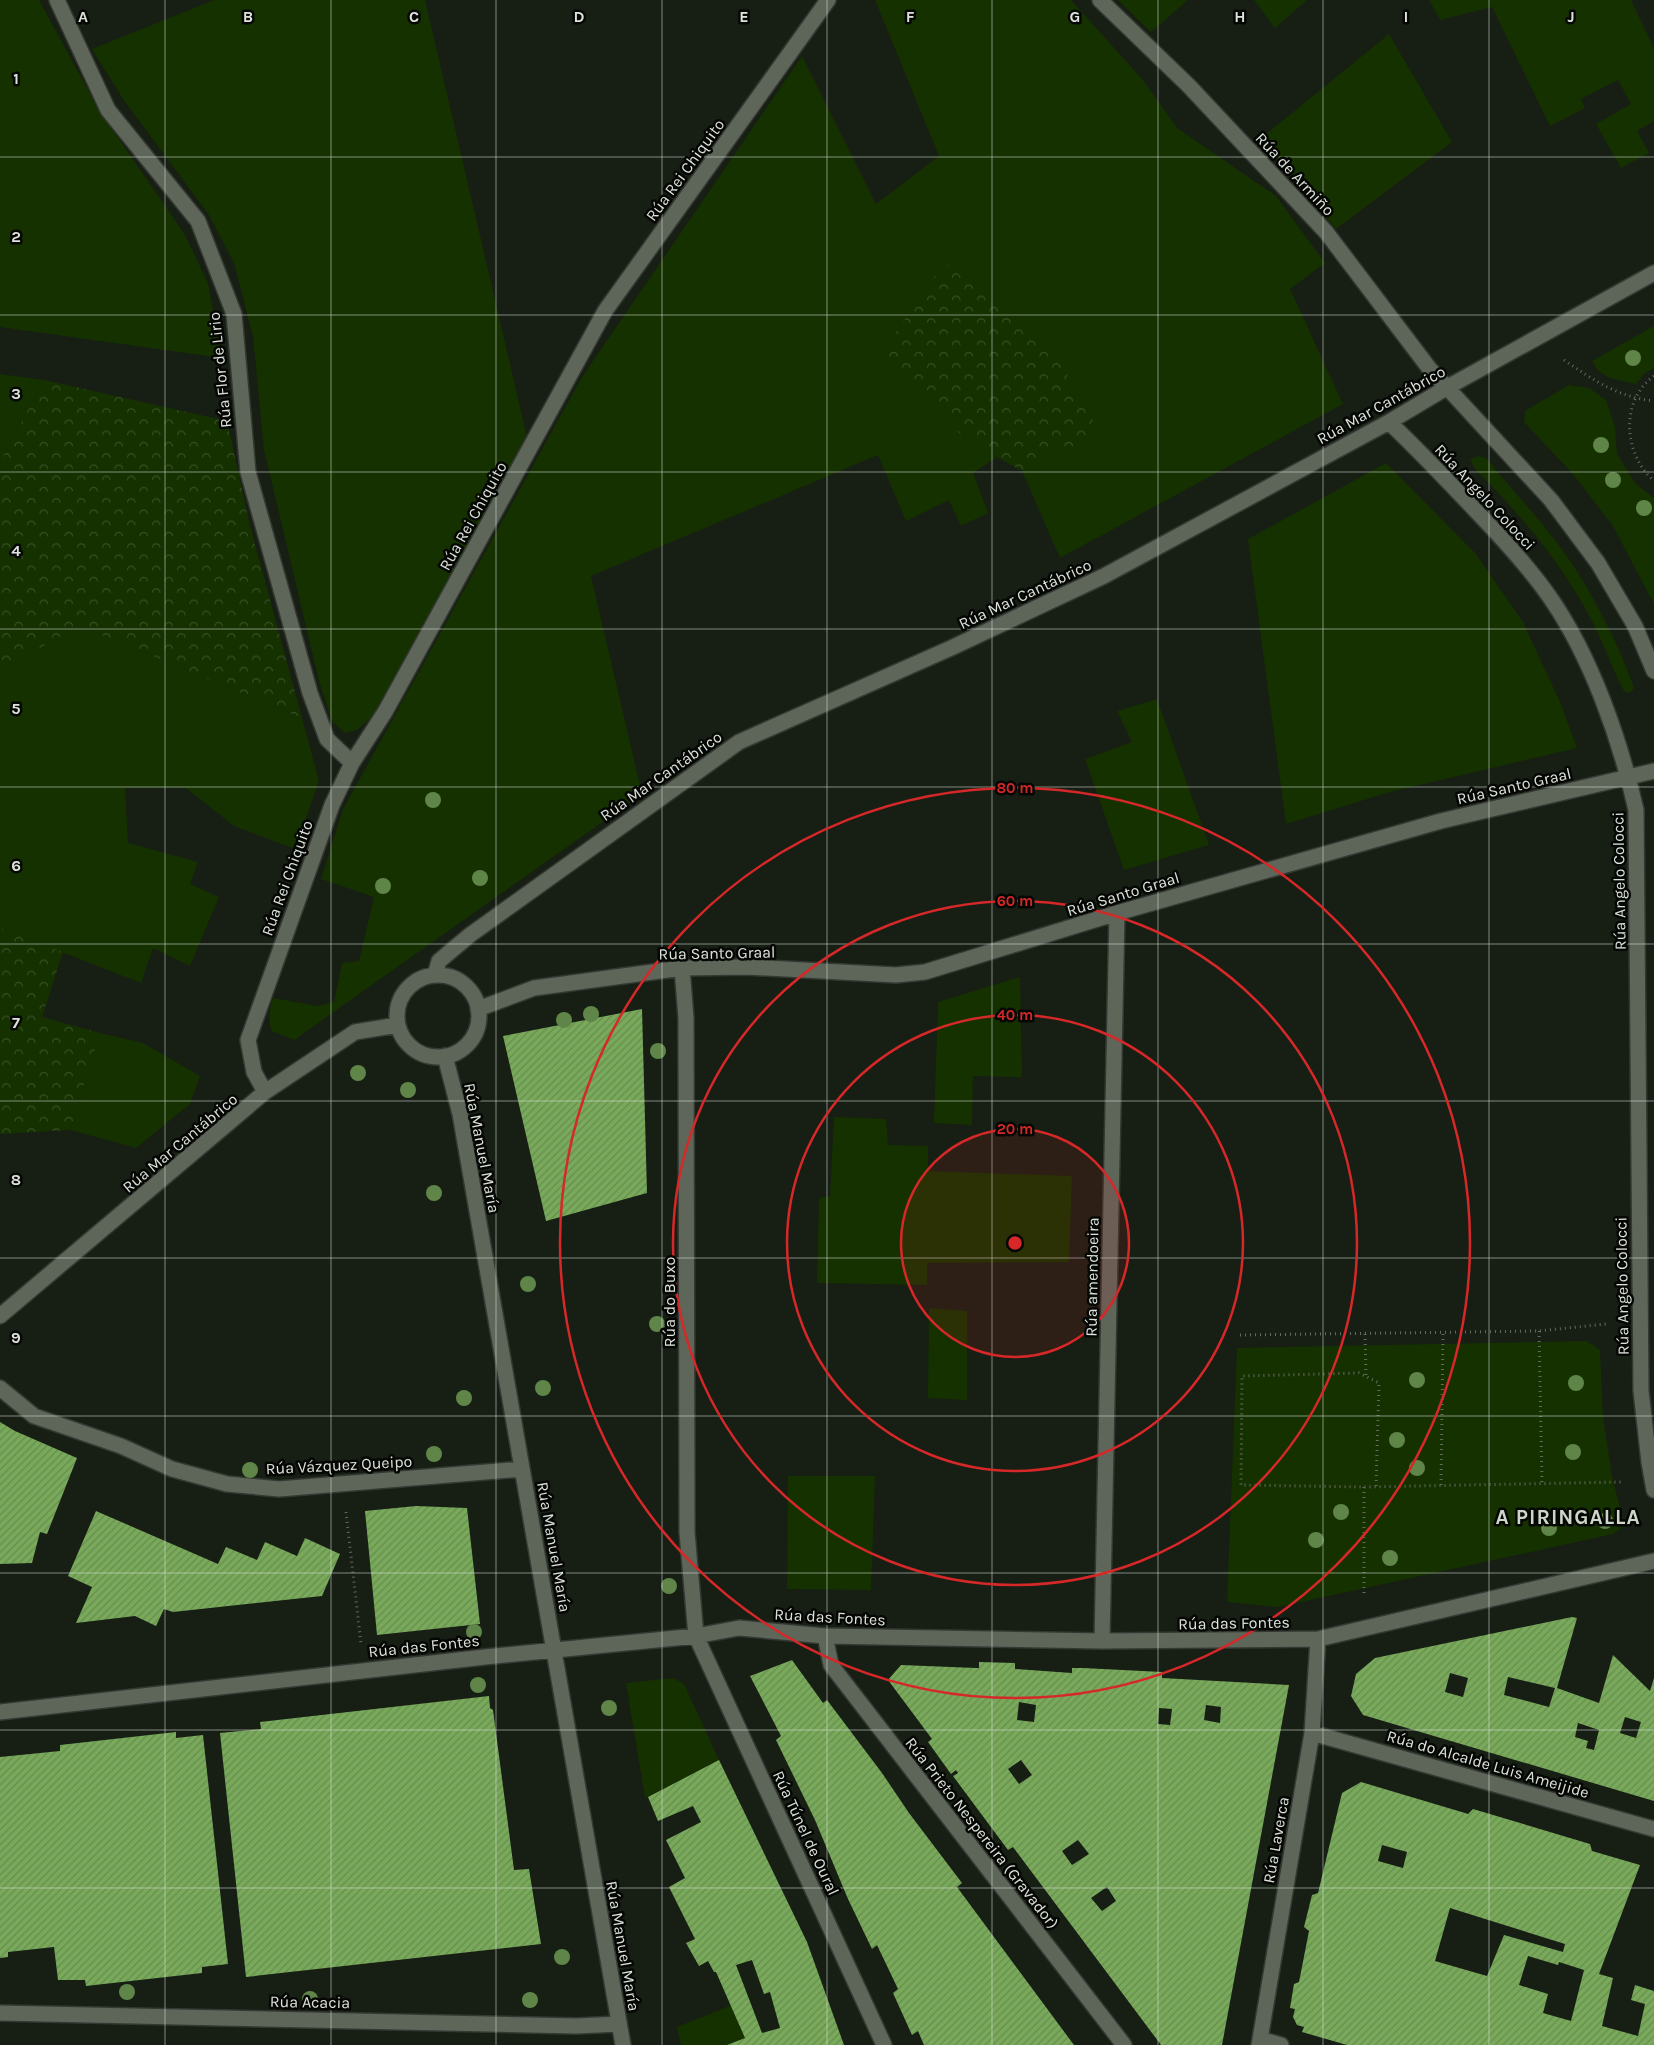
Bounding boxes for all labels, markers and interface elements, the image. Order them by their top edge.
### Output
text: A [78,7,88,26]
text: B [243,7,253,26]
text: C [409,7,419,26]
text: D [574,7,585,26]
text: E [739,7,749,26]
text: F [906,7,915,26]
text: G [1070,7,1080,26]
text: H [1234,7,1246,26]
text: I [1404,7,1408,26]
text: J [1567,7,1575,26]
text: 1 [13,69,19,88]
street label: Rúa Rei Chiquito [642,115,728,225]
street label: Rúa de Armiño [1252,129,1338,219]
text: 2 [11,227,21,246]
street label: Rúa Flor de Lirio [204,311,236,429]
street label: Rúa Mar Cantábrico [1313,362,1449,448]
text: 3 [11,384,21,403]
street label: Rúa Angelo Colocci [1431,440,1539,554]
street label: Rúa Rei Chiquito [435,458,511,574]
text: 4 [11,541,21,560]
street label: Rúa Mar Cantábrico [956,555,1094,633]
text: 5 [11,699,21,718]
street label: Rúa Mar Cantábrico [597,727,725,825]
street label: Rúa Santo Graal [1455,764,1573,808]
text: 80 m [996,779,1034,797]
street label: Rúa Angelo Colocci [1608,812,1630,950]
street label: Rúa Rei Chiquito [257,818,317,938]
text: 6 [11,856,21,875]
street label: Rúa Santo Graal [1064,868,1182,920]
text: 60 m [997,892,1033,910]
street label: Rúa Santo Graal [658,942,776,964]
text: 40 m [997,1006,1033,1024]
text: 7 [12,1013,20,1032]
street label: Rúa Manuel María [460,1081,504,1215]
street label: Rúa Mar Cantábrico [119,1089,241,1197]
text: 20 m [997,1120,1033,1138]
text: 8 [11,1170,21,1189]
street label: Rúa amendoeira [1081,1217,1103,1337]
street label: Rúa Angelo Colocci [1611,1217,1633,1355]
centre of rings [1006,1234,1024,1252]
street label: Rúa do Buxo [660,1257,679,1347]
text: 9 [11,1328,21,1347]
street label: Rúa Vázquez Queipo [265,1452,413,1478]
street label: Rúa Manuel María [533,1480,575,1614]
district label: A PIRINGALLA [1495,1505,1641,1529]
street label: Rúa das Fontes [774,1605,886,1629]
street label: Rúa das Fontes [1178,1613,1290,1633]
street label: Rúa das Fontes [368,1631,480,1661]
street label: Rúa do Alcalde Luis Ameijide [1385,1726,1591,1802]
street label: Rúa Prieto Nespereira (Gravador) [901,1733,1063,1933]
street label: Rúa Túnel de Oural [769,1768,843,1898]
street label: Rúa Laverca [1259,1795,1293,1885]
street label: Rúa Manuel María [602,1879,644,2013]
street label: Rúa Acacia [270,1992,350,2012]

